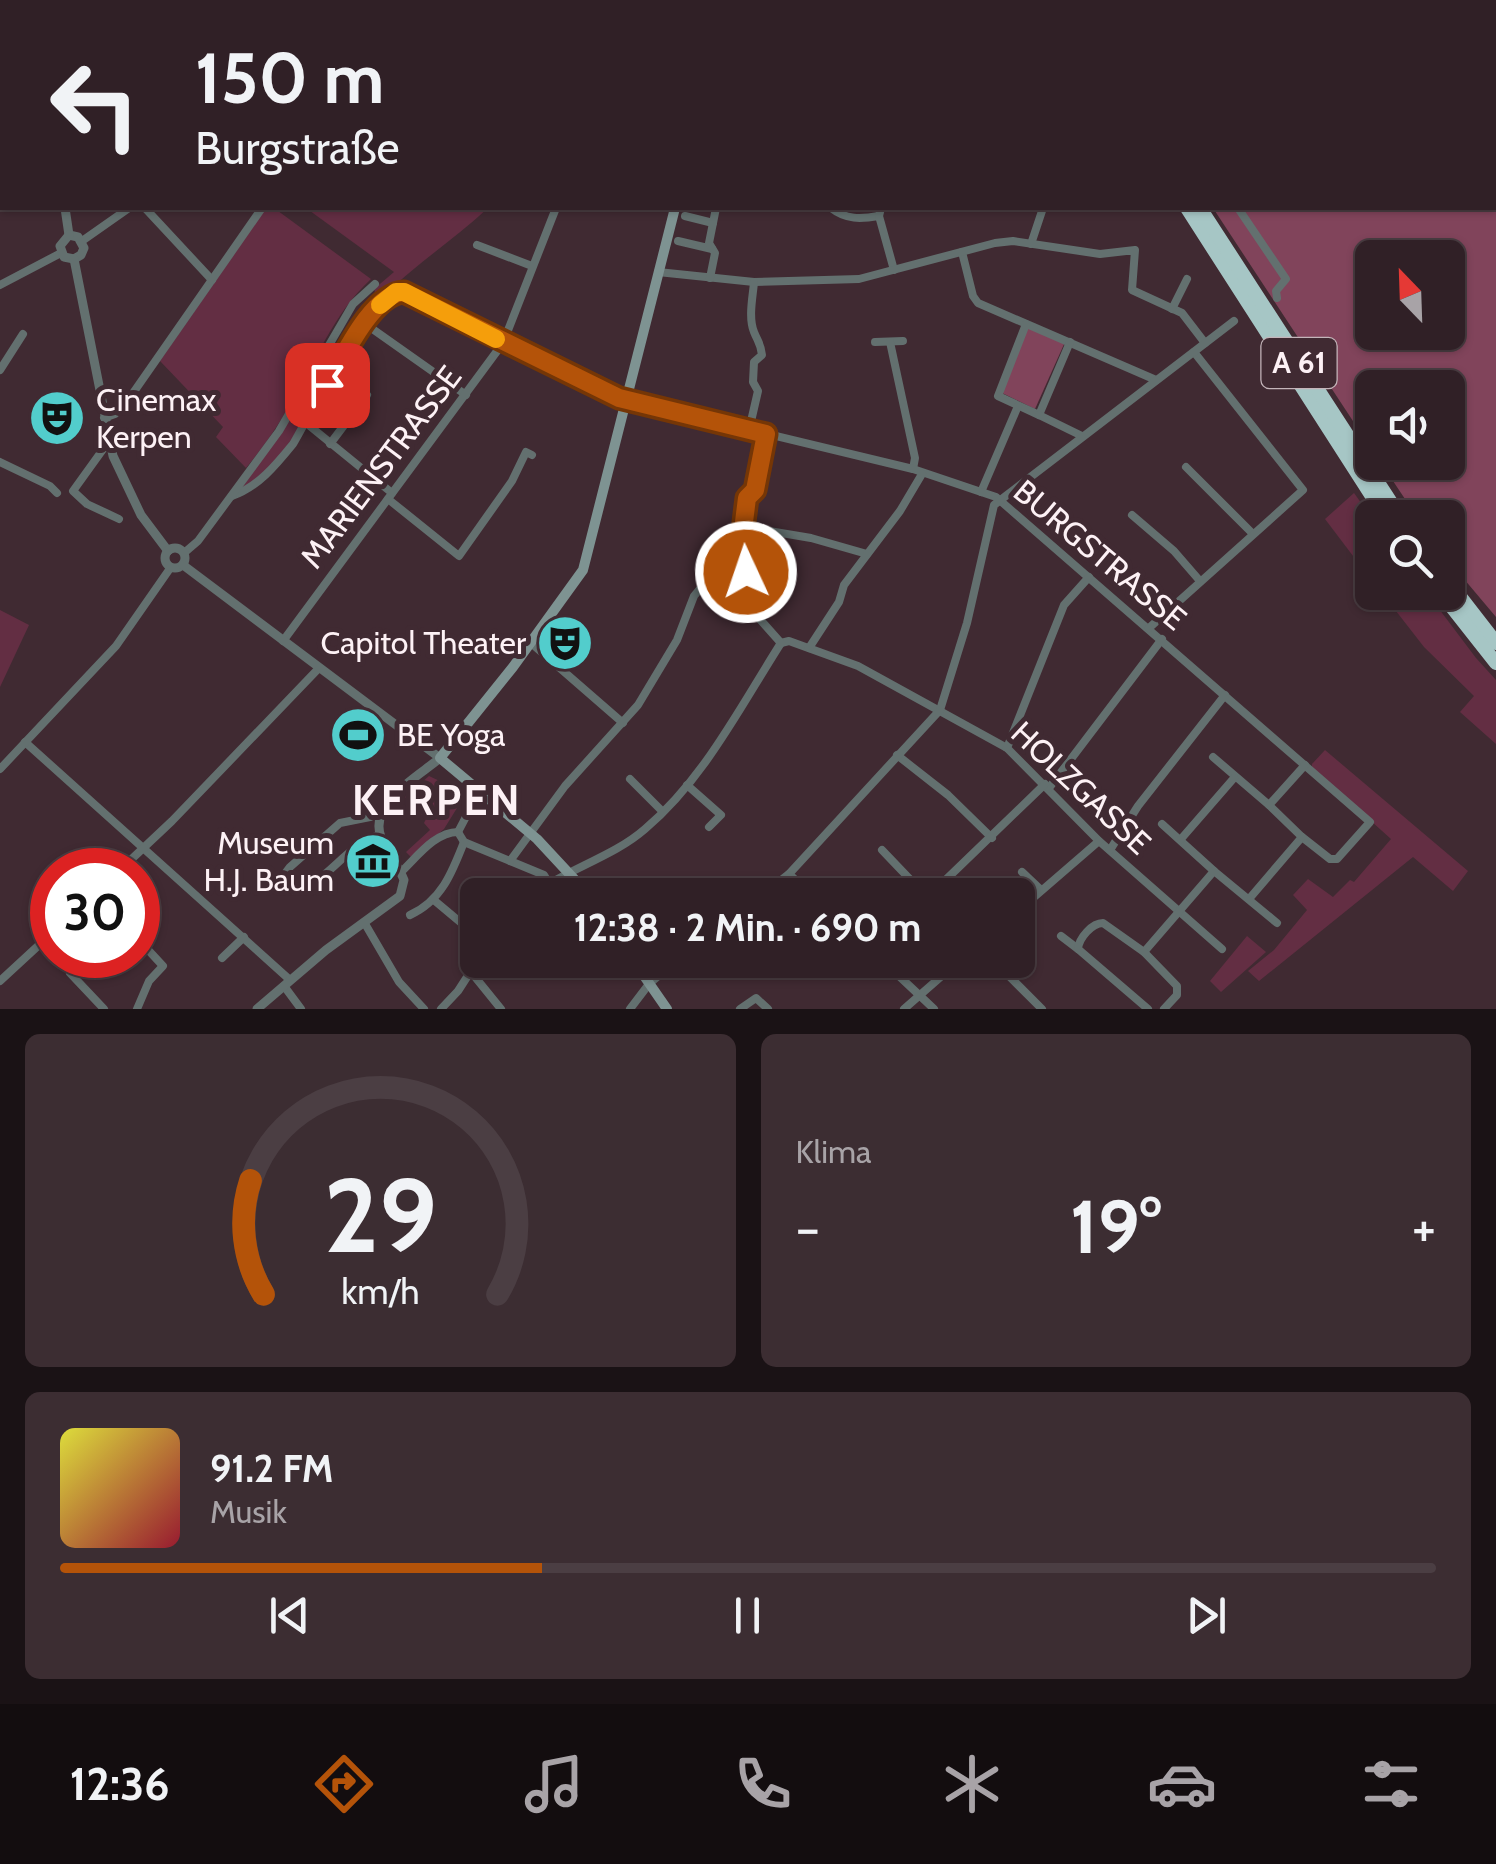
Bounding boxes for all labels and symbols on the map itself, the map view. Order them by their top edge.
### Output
north arrow [1355,240,1465,350]
road number: A 61 [1262,338,1336,388]
pin [285,343,370,428]
street label: MARIENSTRASSE [292,358,469,576]
place label: Cinemax Kerpen [96,380,216,456]
theatre icon: Cinemax Kerpen [27,388,87,448]
street label: BURGSTRASSE [1006,471,1194,638]
position arrow [694,520,798,624]
theatre icon: Capitol Theater [535,613,595,673]
place label: Capitol Theater [321,623,527,662]
sports icon: BE Yoga [328,705,388,765]
street label: HOLZGASSE [1003,713,1159,862]
place label: BE Yoga [397,715,506,754]
district label: KERPEN [352,774,522,826]
place label: Museum H.J. Baum [203,823,334,899]
museum icon: Museum H.J. Baum [343,831,403,891]
speed limit sign: 30 [30,848,160,978]

